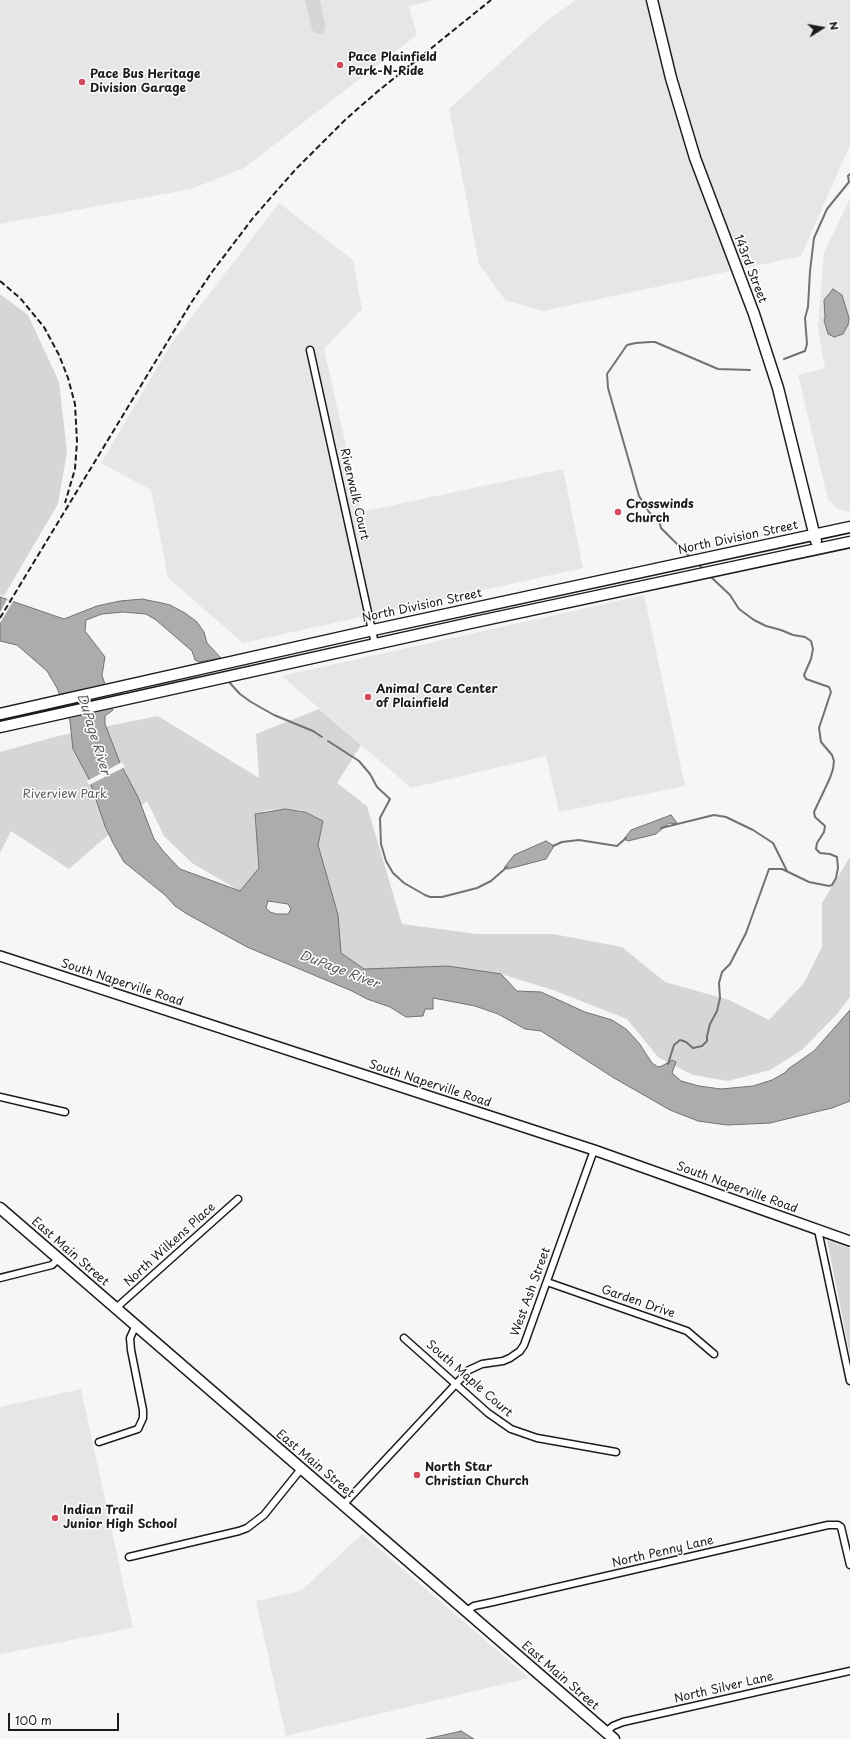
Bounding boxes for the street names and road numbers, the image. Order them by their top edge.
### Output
street label: 143rd Street [730,233,770,305]
street label: Riverwalk Court [336,447,372,541]
street label: North Division Street [677,518,799,558]
street label: North Division Street [361,586,483,626]
street label: South Naperville Road [59,956,185,1010]
street label: South Naperville Road [367,1057,493,1111]
street label: South Naperville Road [674,1159,800,1217]
street label: North Wilkens Place [121,1200,219,1290]
street label: East Main Street [28,1215,112,1289]
street label: West Ash Street [508,1246,554,1338]
street label: Garden Drive [599,1283,677,1321]
street label: South Maple Court [423,1338,515,1420]
street label: East Main Street [273,1427,357,1501]
street label: North Penny Lane [611,1533,715,1571]
street label: East Main Street [518,1639,602,1713]
street label: North Silver Lane [673,1670,775,1706]

